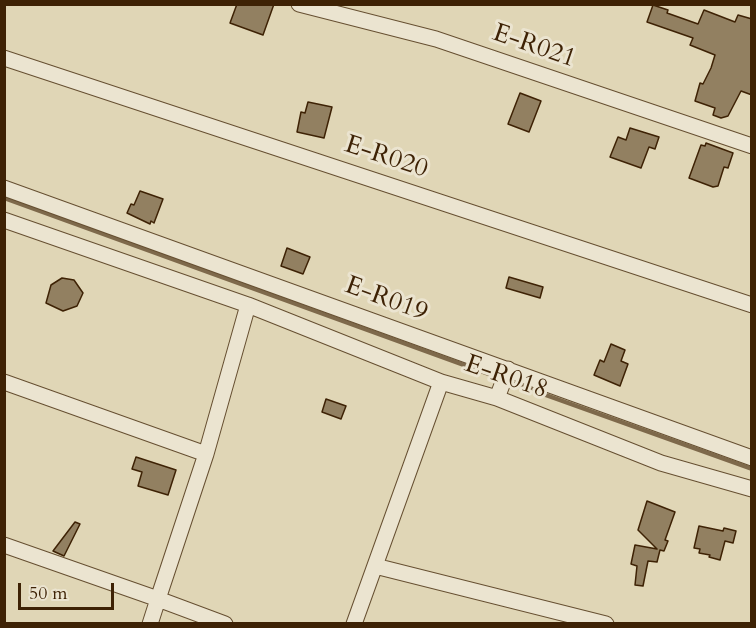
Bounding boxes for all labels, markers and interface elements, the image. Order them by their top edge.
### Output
street label: E-R021 [488,18,580,76]
street label: E-R020 [340,130,432,186]
street label: E-R019 [340,271,432,329]
street label: E-R018 [460,349,552,407]
scale bar [21,571,117,609]
text: 50 m [29,581,68,606]

